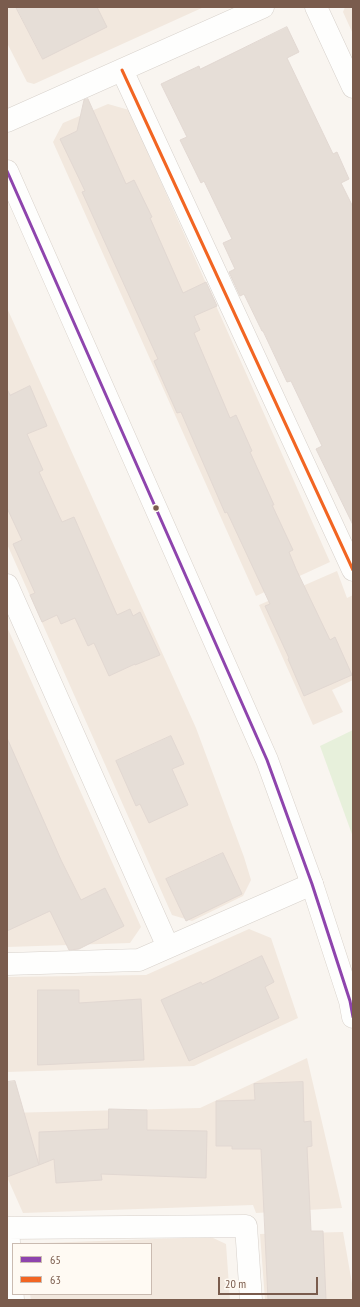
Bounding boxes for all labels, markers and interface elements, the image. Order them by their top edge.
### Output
unlabelled marker [151,503,161,513]
legend [12,1243,152,1295]
text: 65 [50,1252,61,1267]
scale bar [220,1269,320,1295]
text: 63 [50,1272,61,1287]
text: 20 m [225,1276,246,1291]

